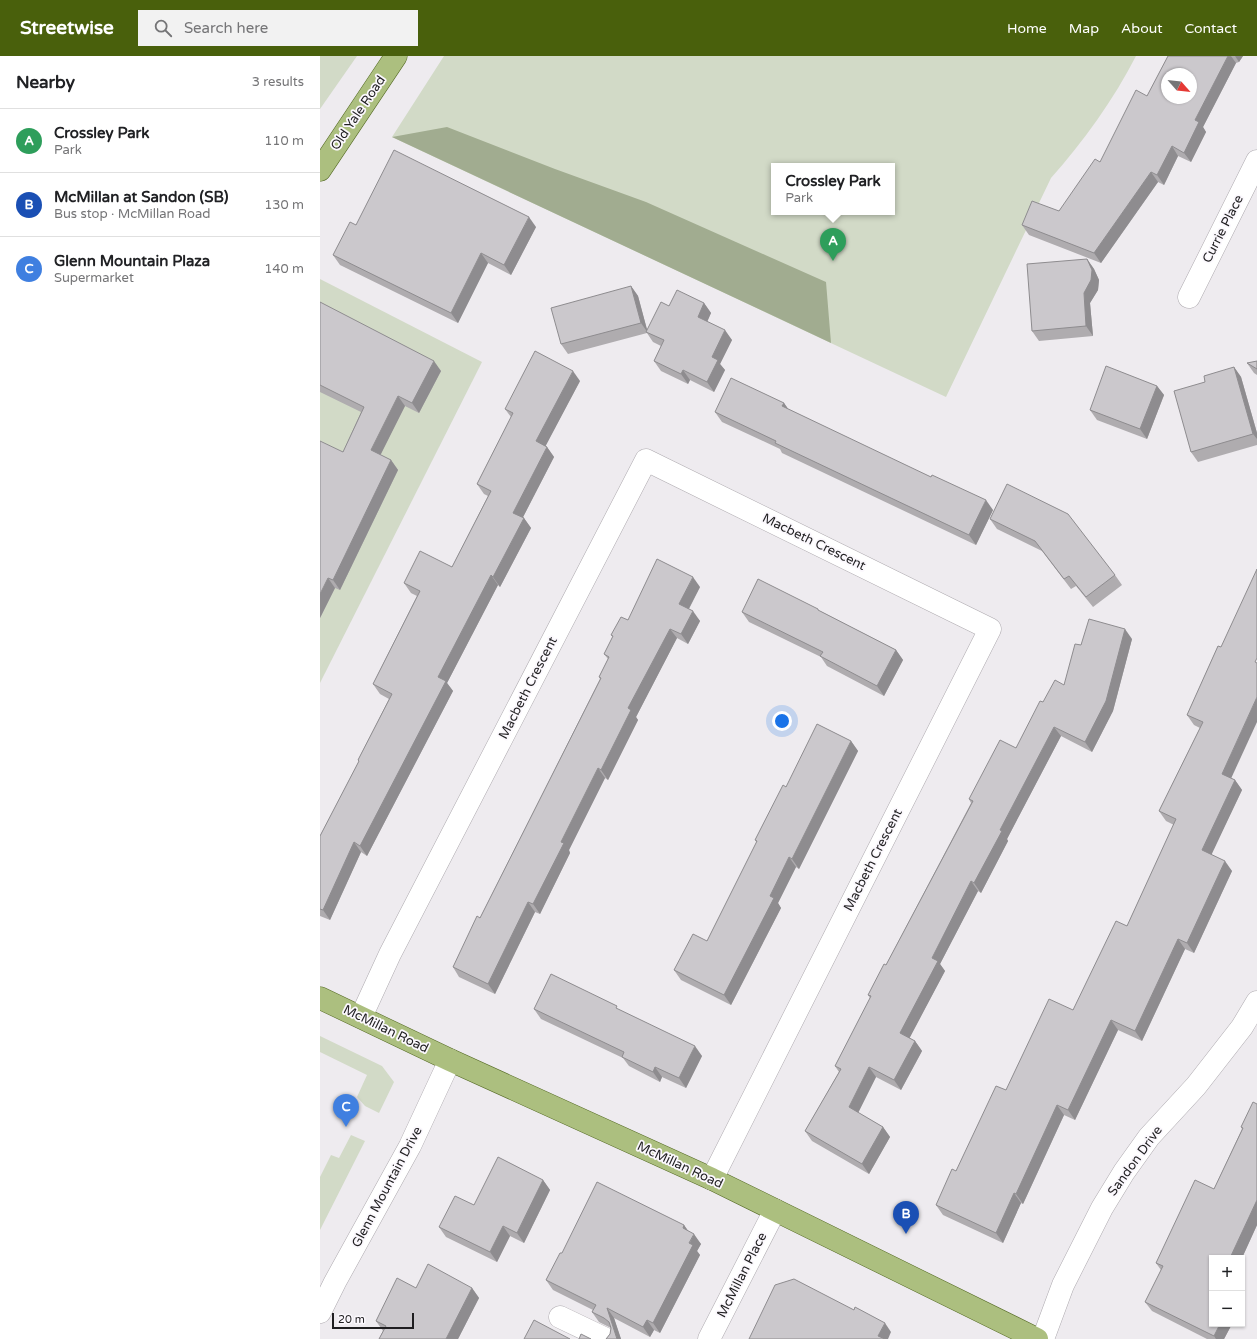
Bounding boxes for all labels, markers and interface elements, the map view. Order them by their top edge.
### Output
search box [138,10,418,46]
text: Streetwise [20,17,114,39]
icon: search [152,17,174,39]
text: Search here [184,19,268,37]
text: Home [1007,20,1047,37]
text: Map [1069,20,1099,37]
text: About [1121,20,1163,37]
text: Contact [1185,20,1237,37]
north arrow [1161,68,1197,104]
text: Nearby [16,72,75,93]
street label: Old Yale Road [327,73,389,153]
text: 3 results [252,74,304,90]
text: Crossley Park [54,124,150,142]
text: A [24,133,34,149]
text: 110 m [264,133,304,149]
text: Park [54,142,82,158]
popup [771,163,895,215]
text: Crossley Park [785,172,881,190]
text: McMillan at Sandon (SB) [54,188,228,206]
text: Park [785,190,813,206]
street label: Currie Place [1199,192,1247,266]
text: B [24,197,34,213]
text: 130 m [264,197,304,213]
text: Bus stop · McMillan Road [54,206,210,222]
pin: A [820,228,846,261]
text: Glenn Mountain Plaza [54,252,210,270]
text: C [24,261,34,277]
text: 140 m [264,261,304,277]
text: Supermarket [54,270,134,286]
street label: Macbeth Crescent [760,510,868,574]
street label: Macbeth Crescent [495,634,561,742]
your location [772,711,792,731]
street label: Macbeth Crescent [840,806,906,914]
street label: McMillan Road [341,1001,431,1057]
pin: C [333,1094,359,1127]
street label: Sandon Drive [1104,1123,1166,1199]
street label: Glenn Mountain Drive [348,1124,426,1250]
street label: McMillan Road [635,1138,725,1192]
pin: B [893,1201,919,1234]
street label: McMillan Place [714,1230,770,1320]
map controls [1209,1255,1245,1327]
button: + [1209,1255,1245,1291]
button: − [1209,1291,1245,1327]
scale bar [332,1311,414,1330]
text: 20 m [338,1313,365,1326]

